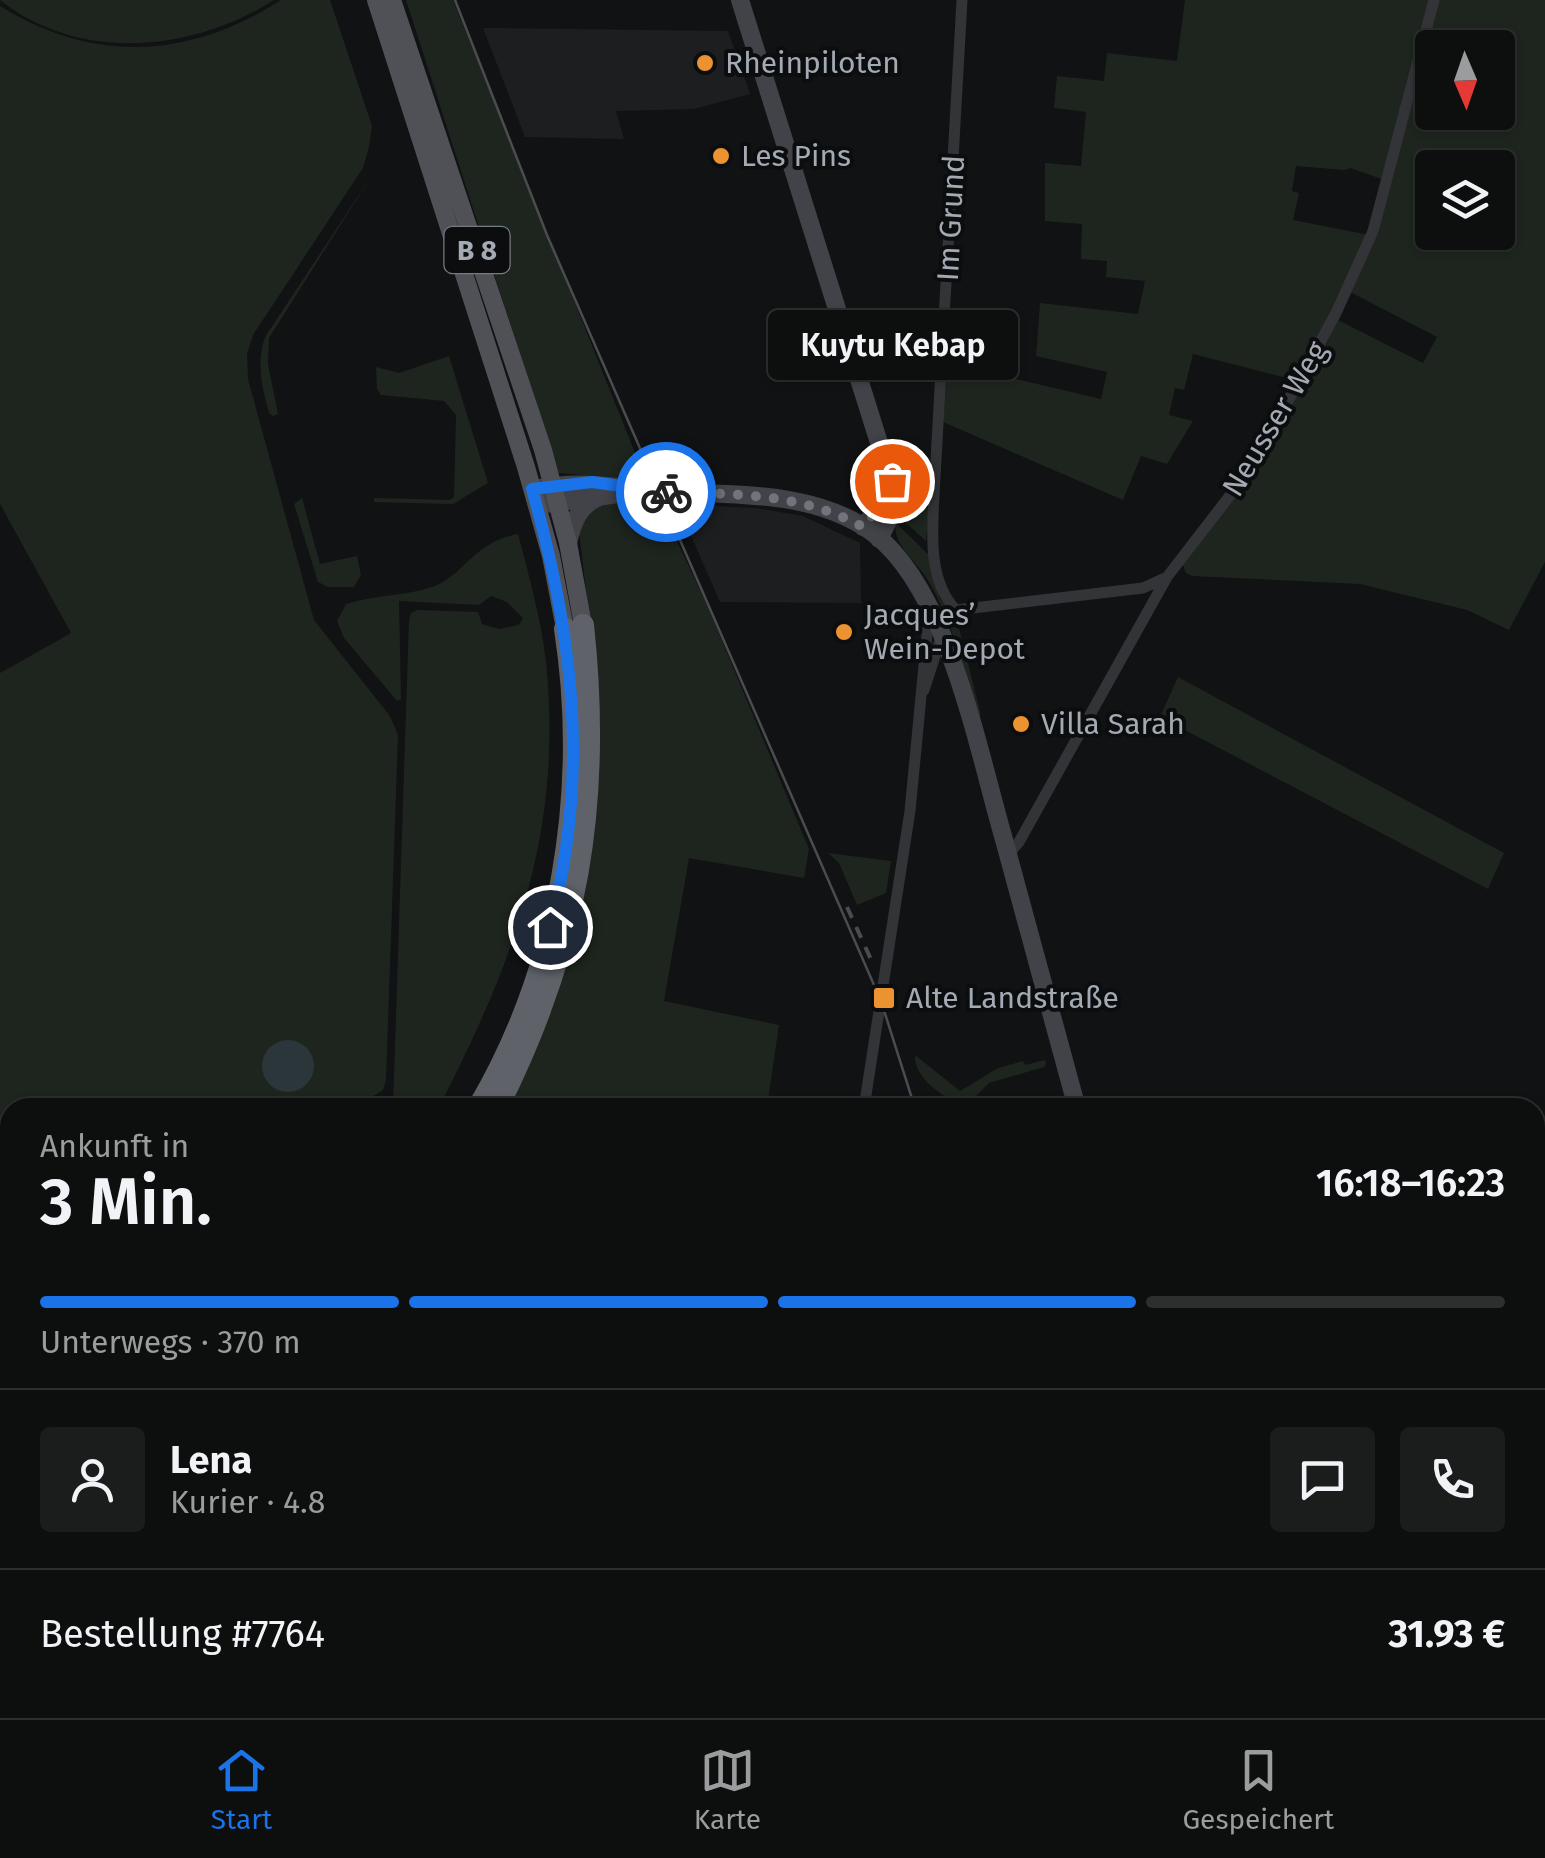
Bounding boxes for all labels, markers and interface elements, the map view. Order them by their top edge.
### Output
north arrow [1415,30,1515,130]
map controls [1415,30,1515,250]
place label: Rheinpiloten [725,45,900,81]
marker: Rheinpiloten [694,52,716,74]
place label: Les Pins [741,138,851,174]
marker: Les Pins [710,145,732,167]
button: layers [1415,150,1515,250]
street label: Im Grund [930,154,972,282]
road number: B 8 [444,227,510,273]
callout: Kuytu Kebap [767,311,1017,381]
text: Kuytu Kebap [801,326,985,364]
street label: Neusser Weg [1215,335,1336,503]
pin [850,439,935,524]
courier [616,442,716,542]
icon: bag [865,454,920,509]
icon: bike [639,465,694,520]
place label: Jacques’ Wein-Depot [864,597,1025,667]
marker: Jacques’ Wein-Depot [833,621,855,643]
place label: Villa Sarah [1041,706,1185,742]
marker: Villa Sarah [1010,713,1032,735]
pin [508,885,593,970]
icon: home [523,900,578,955]
place label: Alte Landstraße [906,980,1119,1016]
marker: Alte Landstraße [871,985,897,1011]
text: Ankunft in [40,1127,189,1165]
text: 16:18–16:23 [1316,1160,1505,1206]
text: 3 Min. [40,1163,212,1241]
text: Unterwegs · 370 m [40,1323,301,1361]
button: person [40,1427,145,1532]
button: chat [1270,1427,1375,1532]
button: phone [1400,1427,1505,1532]
text: Lena [170,1437,252,1483]
text: Kurier · 4.8 [170,1483,325,1521]
text: Bestellung #7764 [40,1611,325,1657]
text: 31.93 € [1388,1611,1505,1657]
tab: Start [211,1743,272,1836]
tab: Karte [694,1743,761,1836]
tab: Gespeichert [1182,1743,1334,1836]

